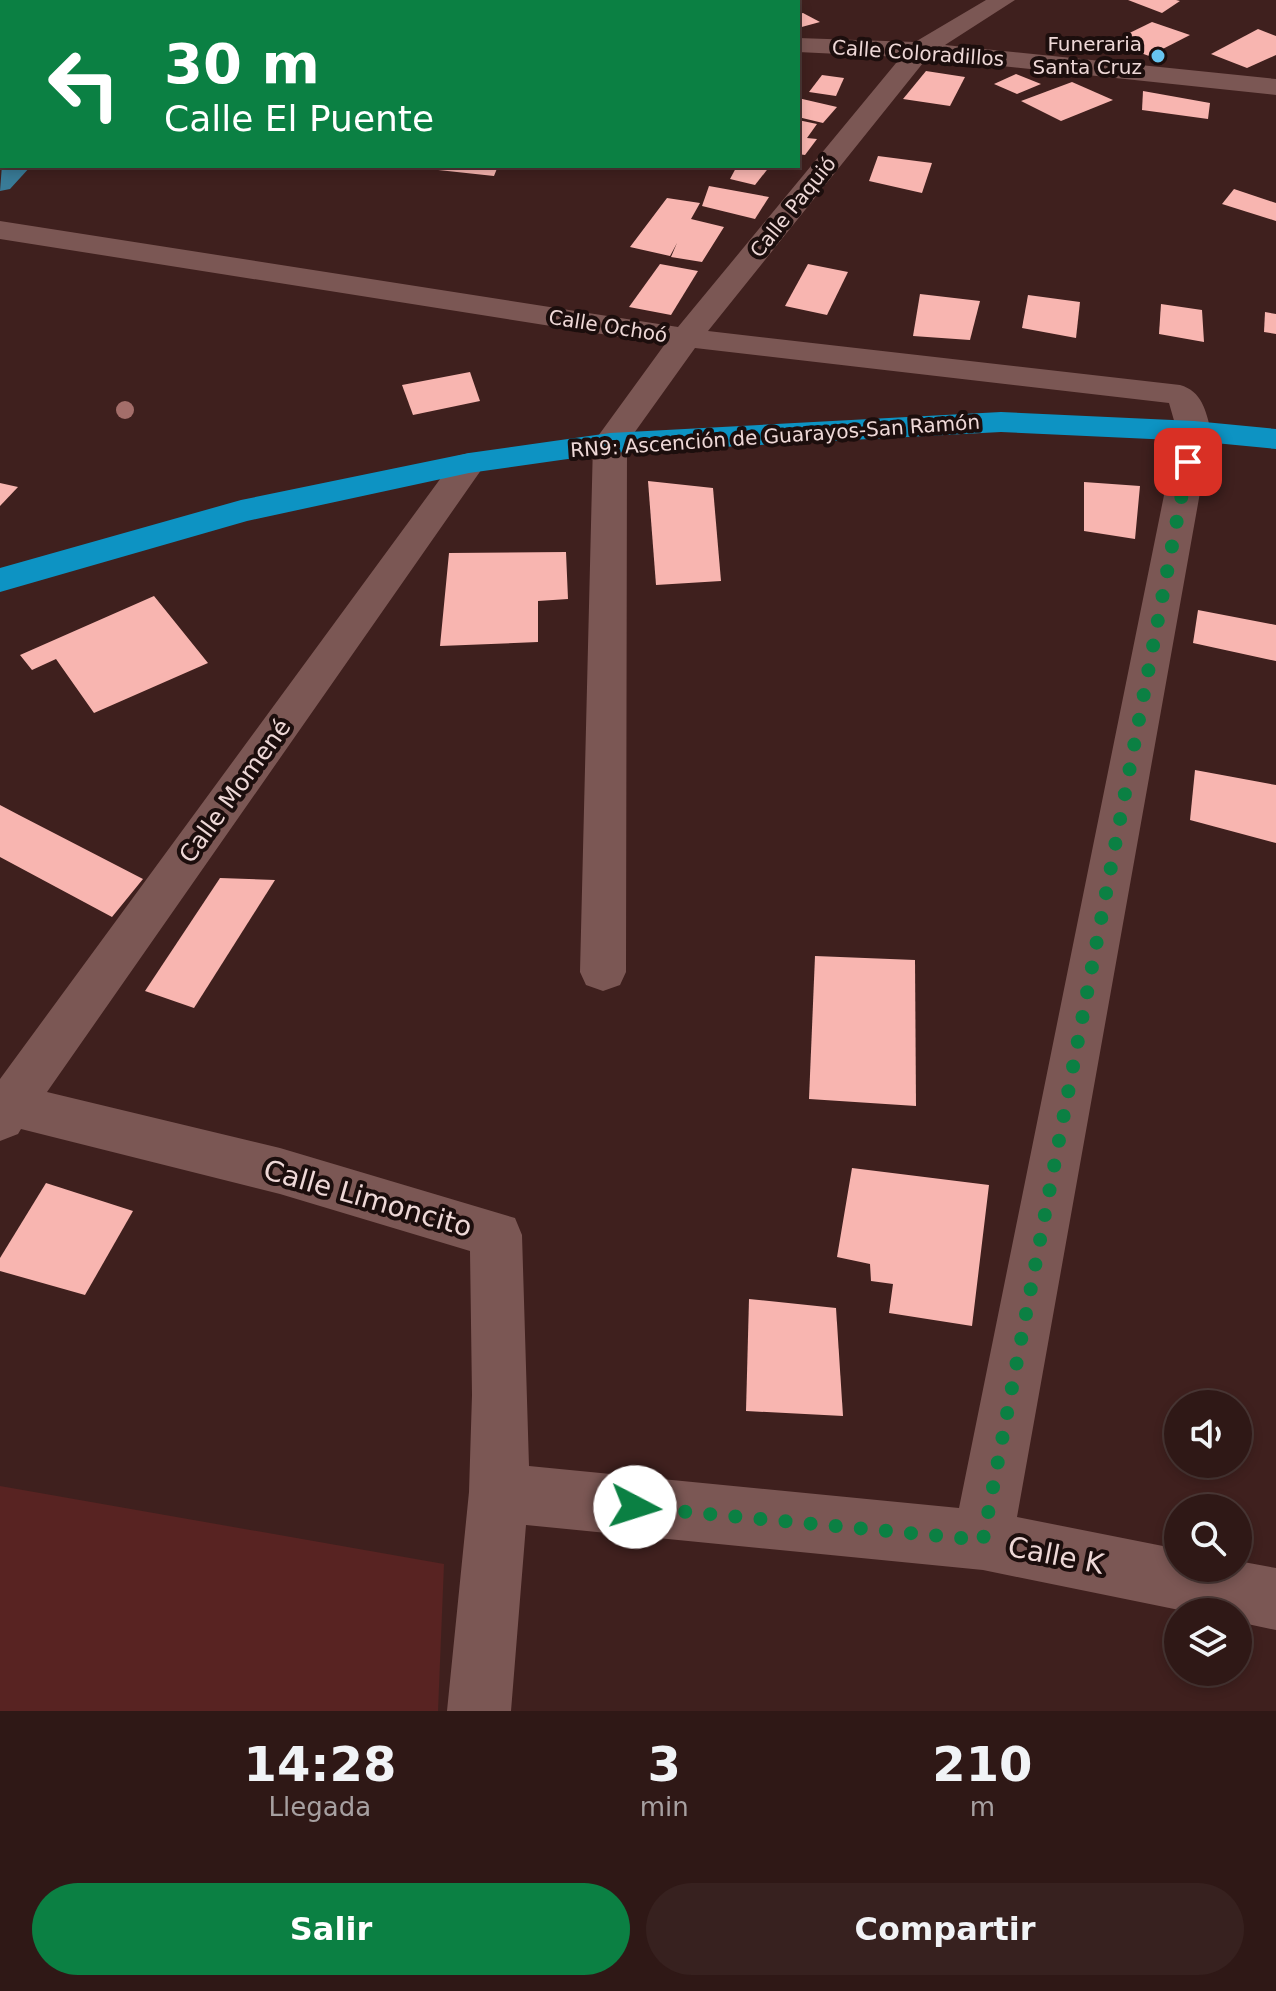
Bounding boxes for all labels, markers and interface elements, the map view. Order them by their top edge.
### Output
text: 30 m [164,31,320,96]
icon: left [32,32,136,136]
place label: Funeraria Santa Cruz [1033,32,1142,79]
street label: Calle Coloradillos [831,35,1005,71]
marker: Funeraria Santa Cruz [1149,47,1167,65]
text: Calle El Puente [164,98,434,139]
street label: Calle Paquió [745,152,841,262]
street label: Calle Ochoó [547,305,669,347]
street label: RN9: Ascención de Guarayos-San Ramón [569,410,981,462]
pin [1154,428,1222,496]
icon: arrive [1166,440,1210,484]
street label: Calle Momené [174,714,296,868]
street label: Calle Limoncito [260,1153,476,1244]
map controls [1164,1390,1252,1686]
button: sound [1164,1390,1252,1478]
position arrow [593,1465,677,1549]
button: search [1164,1494,1252,1582]
street label: Calle K [1005,1530,1107,1581]
button: layers [1164,1598,1252,1686]
text: 14:28 [243,1736,396,1792]
text: 3 [648,1736,681,1792]
text: 210 [932,1736,1032,1792]
text: Llegada [269,1792,371,1822]
text: min [640,1792,689,1822]
text: m [970,1792,995,1822]
button: Salir [32,1883,630,1975]
button: Compartir [646,1883,1244,1975]

